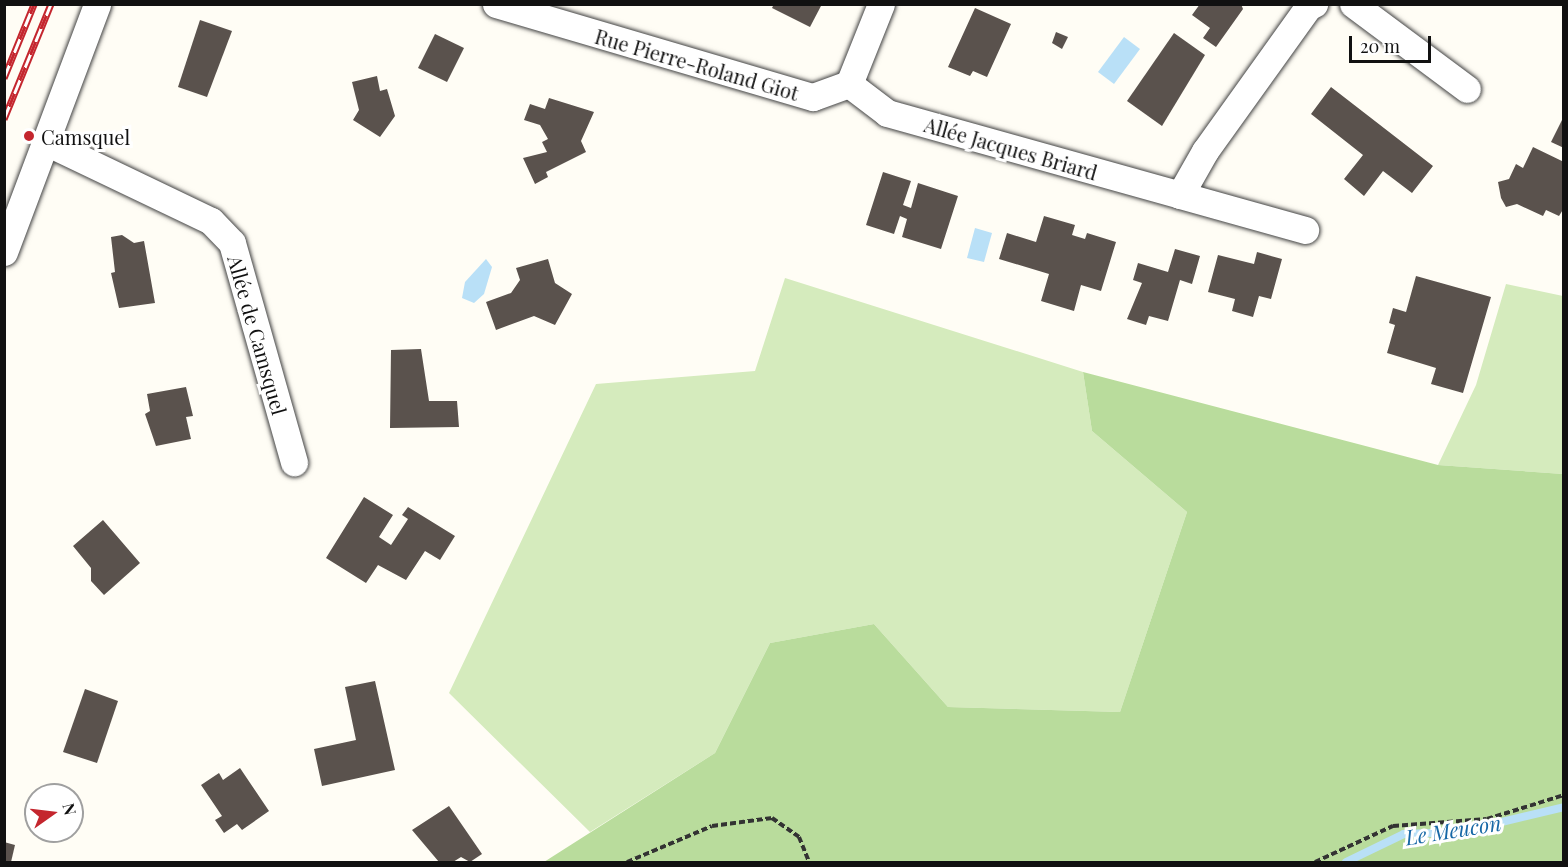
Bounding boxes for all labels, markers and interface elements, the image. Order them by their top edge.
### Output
street label: Rue Pierre-Roland Giot [592,23,802,105]
scale bar [1352,24,1434,62]
text: 20 m [1360,34,1400,58]
street label: Allée Jacques Briard [922,112,1100,184]
place label: Camsquel [41,124,130,148]
marker: Camsquel [22,129,36,143]
street label: Allée de Camsquel [224,252,292,418]
north arrow [24,783,84,843]
text: N [58,801,82,817]
water label: Le Meucon [1403,809,1503,849]

